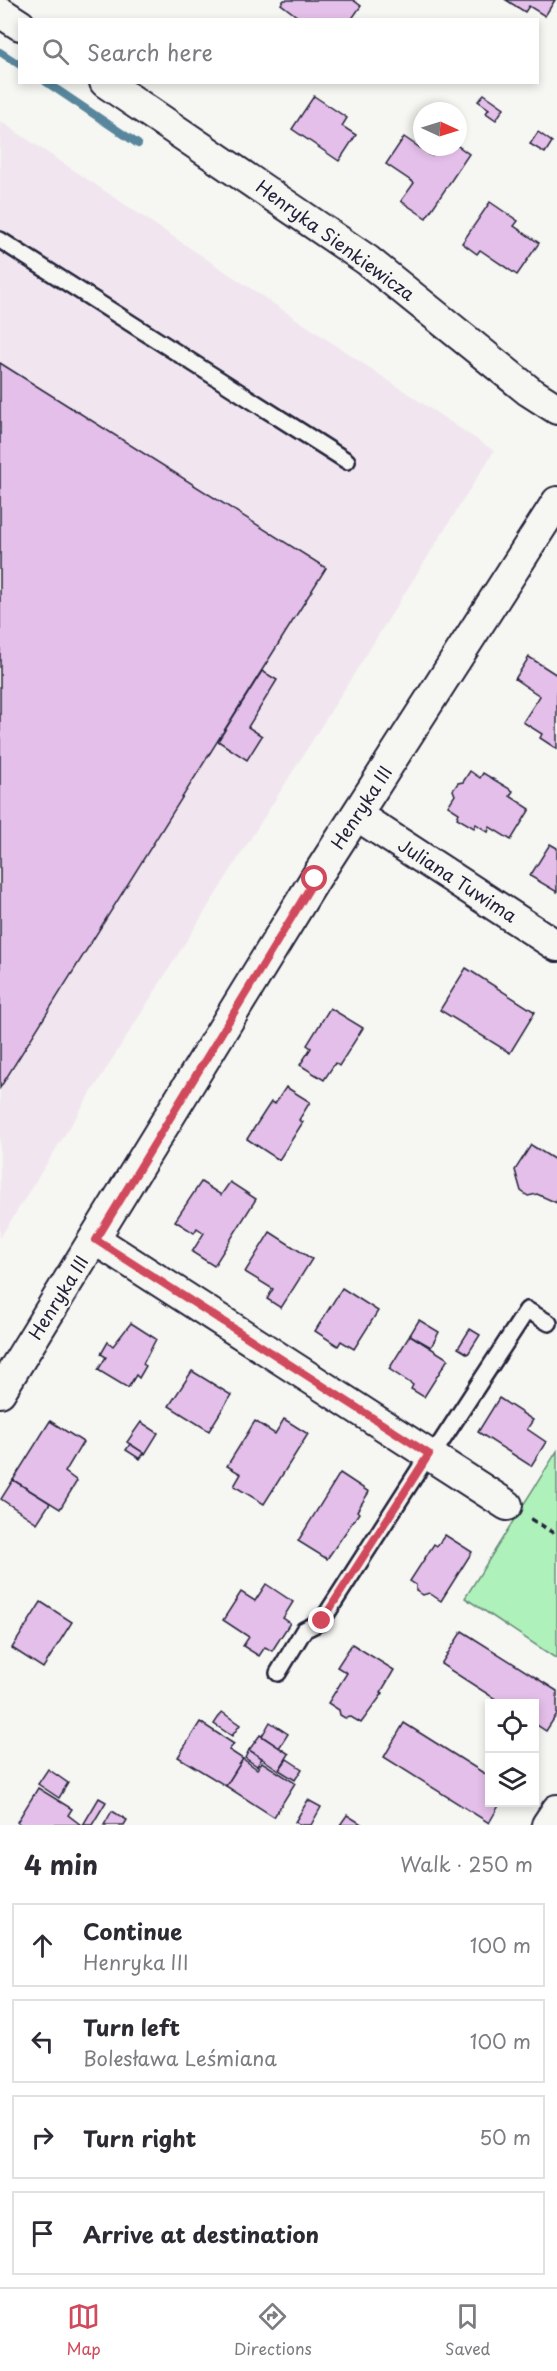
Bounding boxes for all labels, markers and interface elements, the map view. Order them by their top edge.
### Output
search box [18,18,539,84]
icon: search [39,35,72,68]
text: Search here [87,35,213,68]
north arrow [413,102,467,156]
street label: Henryka Sienkiewicza [251,173,422,307]
street label: Henryka III [324,760,398,854]
street label: Juliana Tuwima [393,831,523,929]
route start [301,865,327,891]
street label: Henryka III [21,1250,94,1345]
route end [308,1607,334,1633]
map controls [485,1699,539,1807]
button: locate [485,1699,539,1753]
button: layers [485,1753,539,1807]
text: 4 min [24,1845,98,1884]
text: Walk · 250 m [400,1849,533,1879]
text: Continue [83,1914,182,1947]
icon: ahead [26,1929,59,1962]
text: 100 m [470,1930,531,1960]
text: Henryka III [83,1947,189,1977]
text: Turn left [83,2010,180,2043]
icon: left [26,2025,59,2058]
text: 100 m [470,2026,531,2056]
text: Bolesława Leśmiana [83,2043,277,2073]
icon: right [26,2121,59,2154]
text: Turn right [83,2121,196,2154]
text: 50 m [479,2122,531,2152]
icon: arrive [26,2217,59,2250]
text: Arrive at destination [83,2217,319,2250]
tab: Map [67,2300,101,2360]
tab: Directions [234,2300,312,2360]
tab: Saved [445,2300,490,2360]

